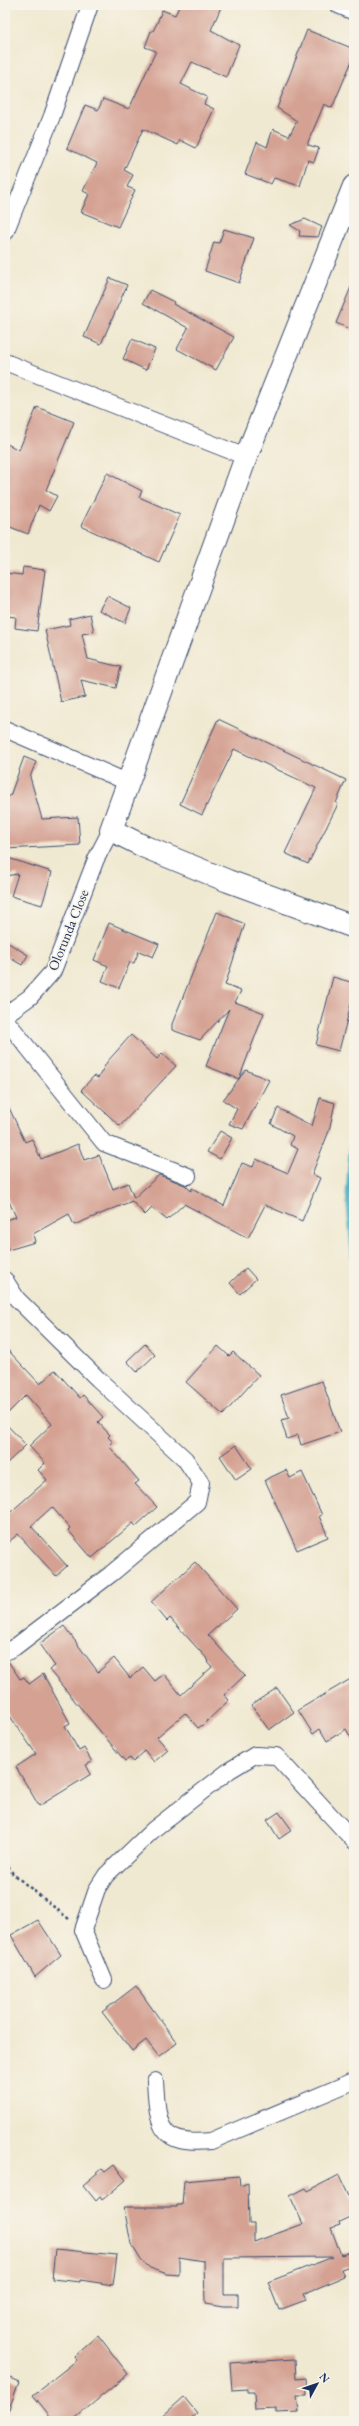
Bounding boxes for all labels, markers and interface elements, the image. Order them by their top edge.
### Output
street label: Olorunda Close [44,886,93,973]
north arrow [297,2364,337,2404]
text: N [316,2370,333,2386]

